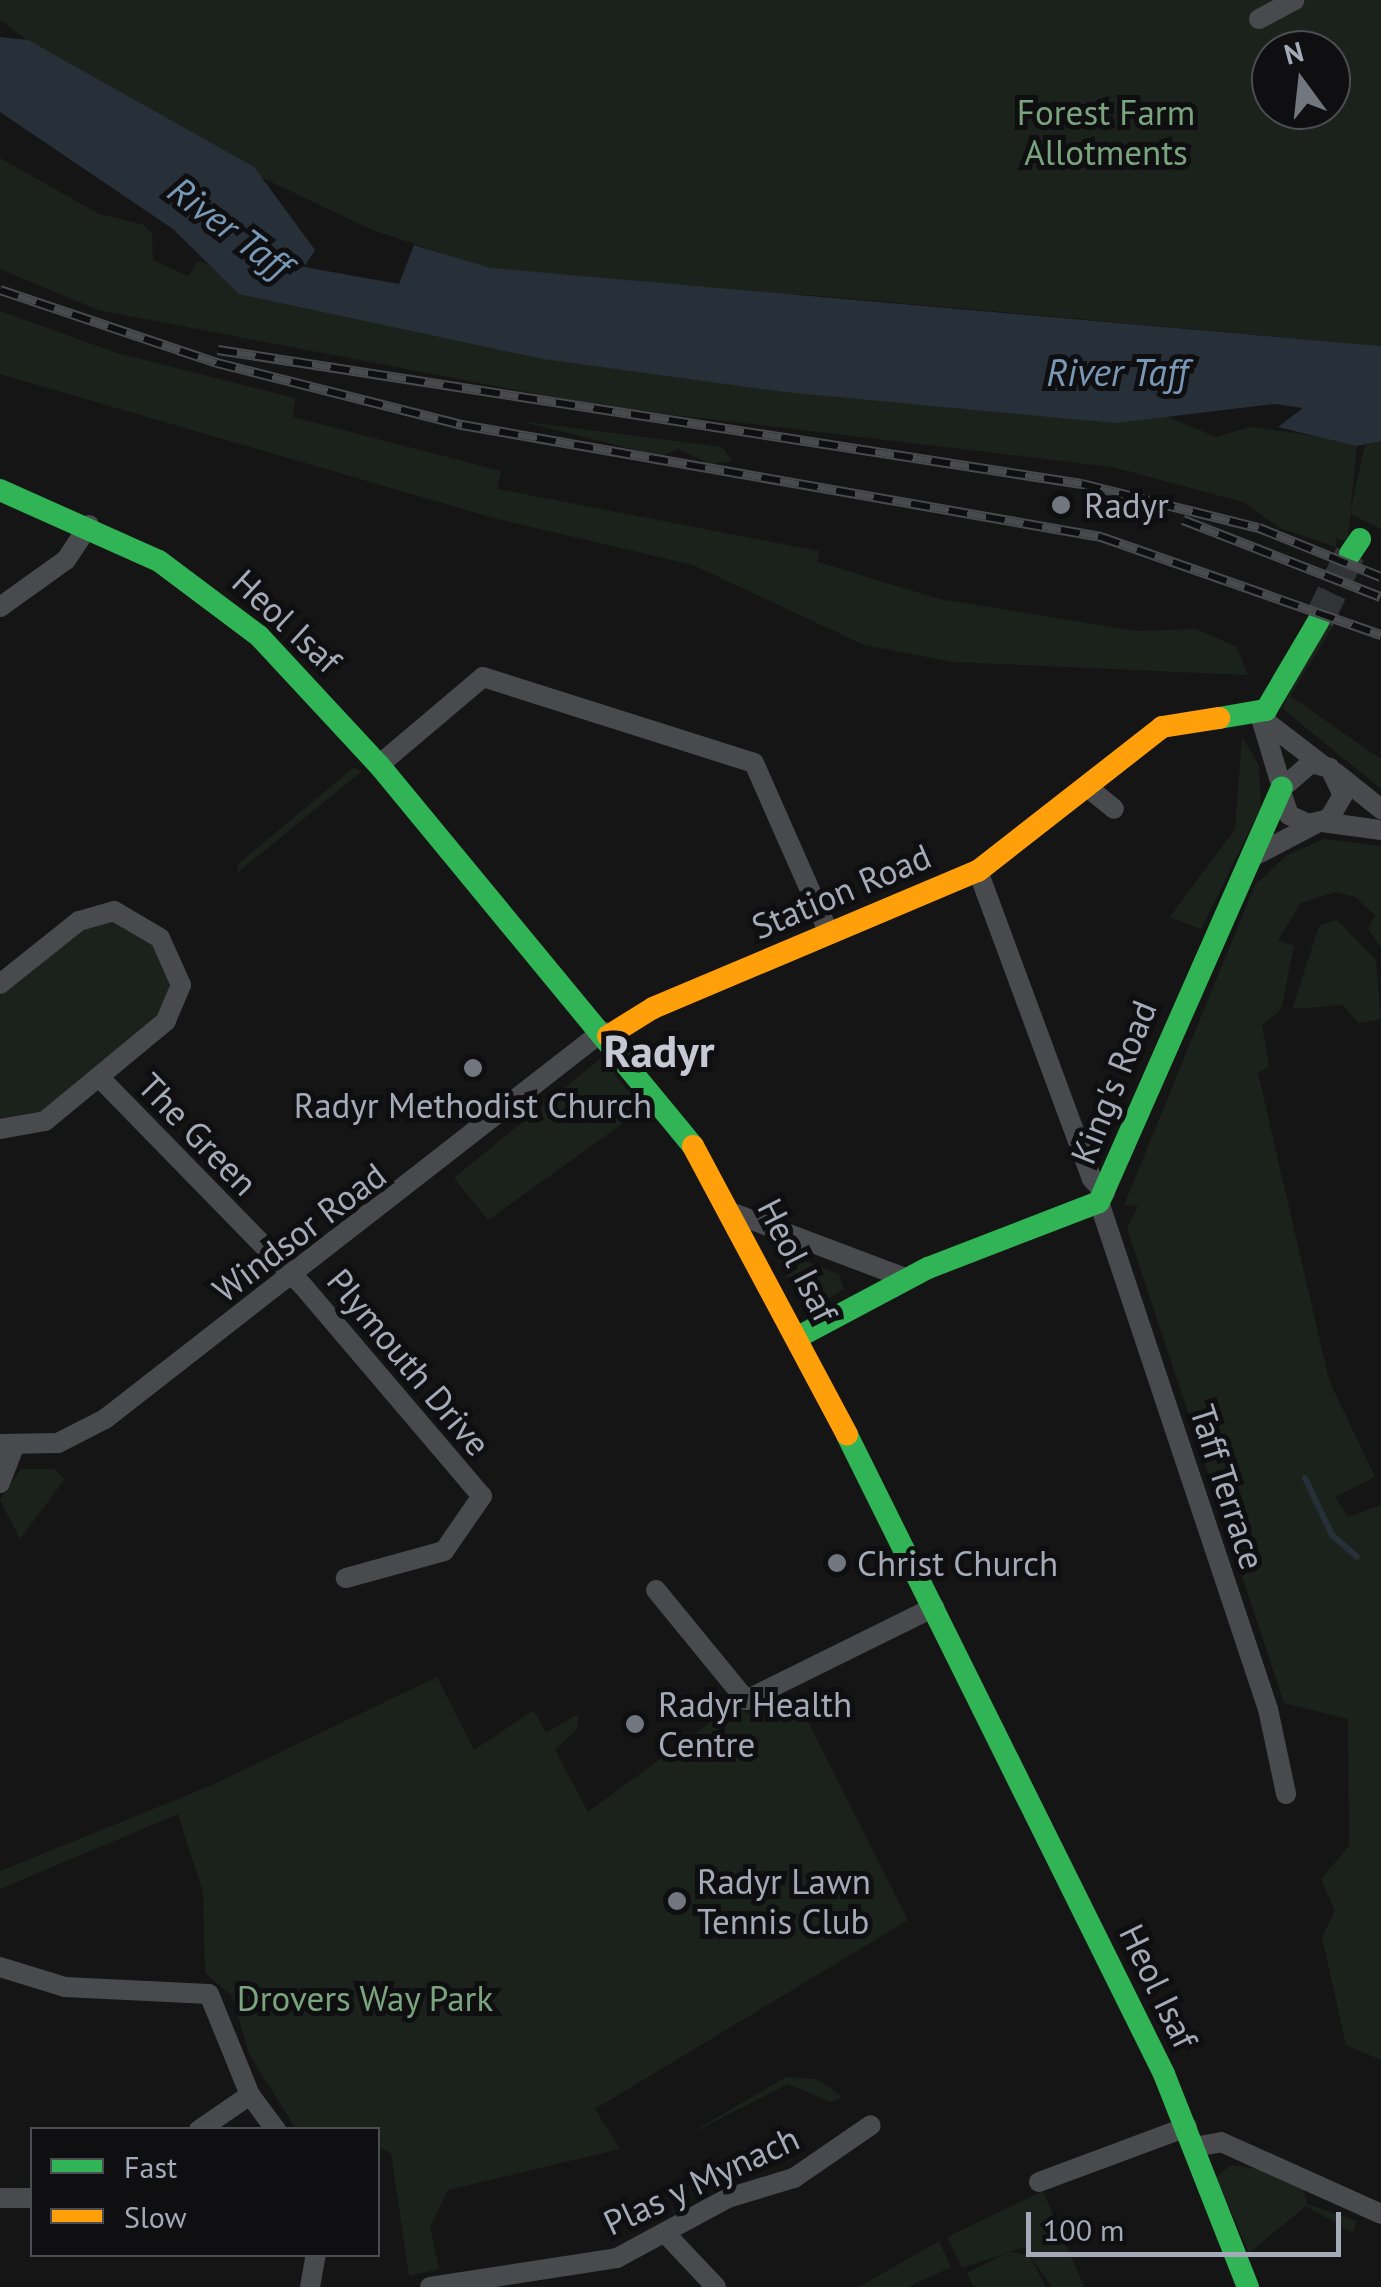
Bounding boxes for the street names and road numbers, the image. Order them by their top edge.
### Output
street label: Heol Isaf [224,560,350,682]
street label: Station Road [745,834,937,948]
street label: King's Road [1061,994,1165,1170]
street label: The Green [130,1064,266,1204]
street label: Windsor Road [204,1153,394,1311]
street label: Heol Isaf [749,1191,847,1329]
street label: Plymouth Drive [319,1260,499,1464]
street label: Taff Terrace [1182,1399,1274,1575]
street label: Heol Isaf [1111,1917,1207,2055]
street label: Plas y Mynach [596,2116,806,2244]

